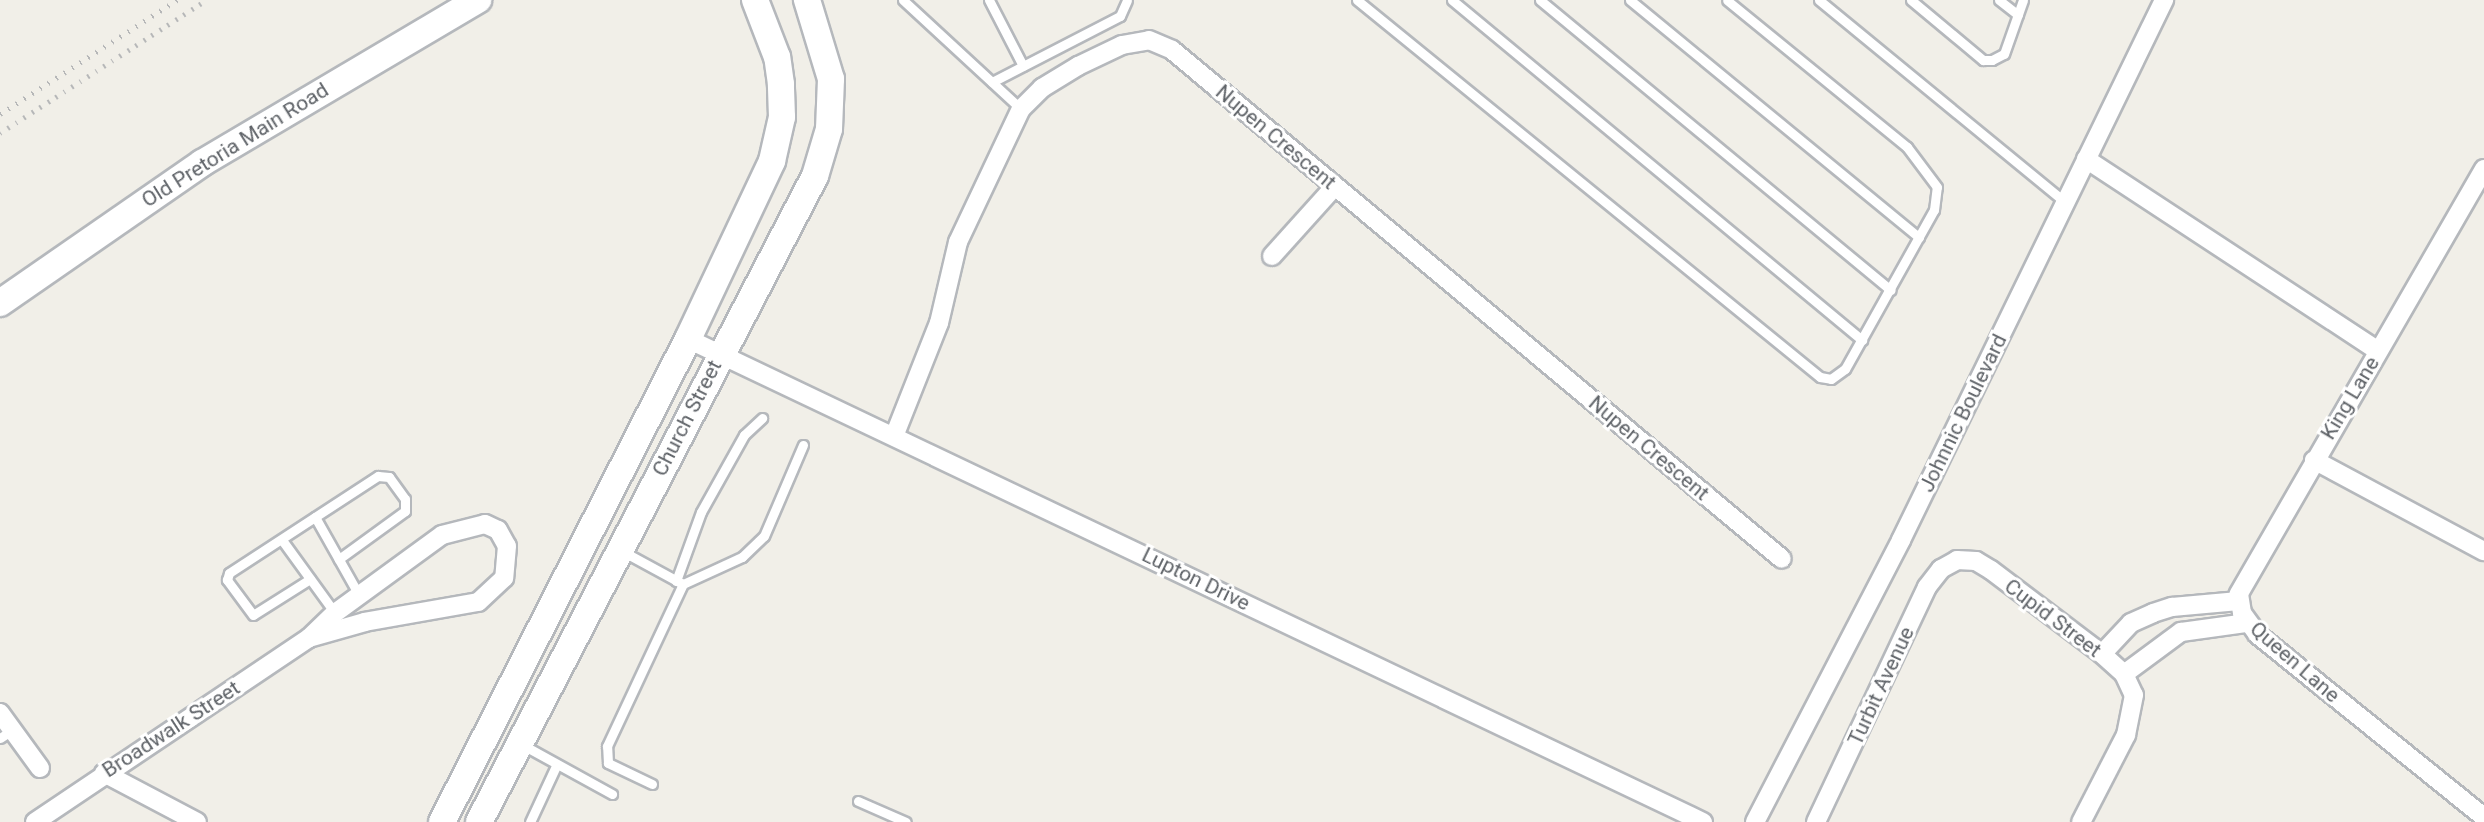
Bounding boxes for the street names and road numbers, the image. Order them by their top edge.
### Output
street label: Old Pretoria Main Road [137,77,333,213]
street label: Nupen Crescent [1211,79,1341,195]
street label: Johnnic Boulevard [1914,330,2012,496]
street label: King Lane [2315,352,2385,444]
street label: Church Street [647,356,727,480]
street label: Nupen Crescent [1584,390,1714,506]
street label: Lupton Drive [1138,542,1254,616]
street label: Cupid Street [2000,573,2106,663]
street label: Queen Lane [2245,616,2345,708]
street label: Turbit Avenue [1843,623,1919,749]
street label: Broadwalk Street [98,675,244,783]

